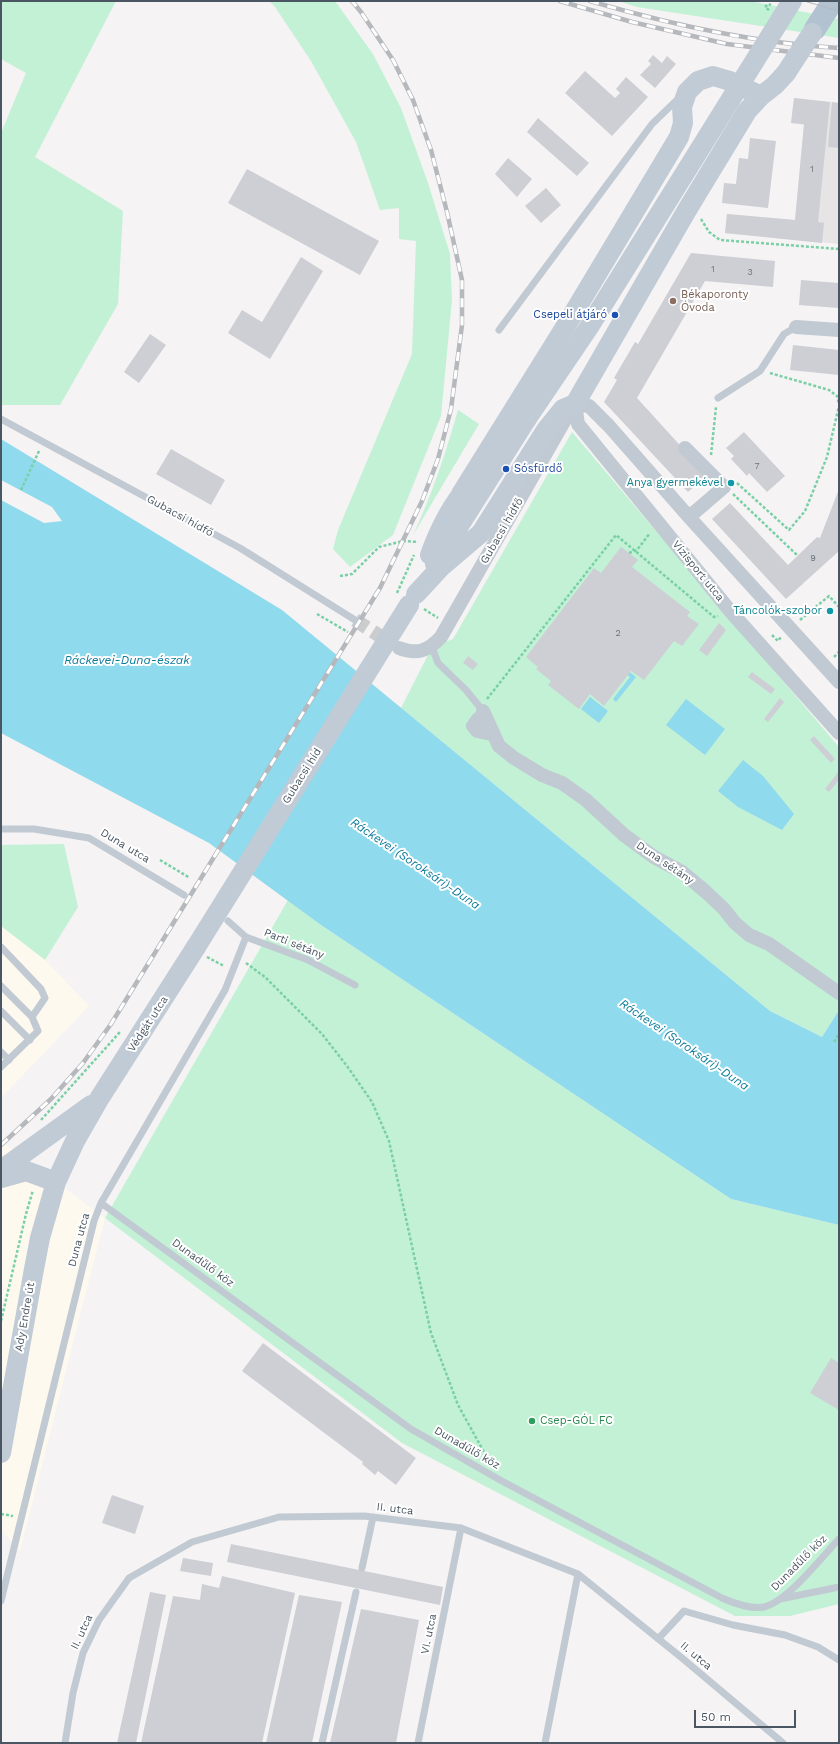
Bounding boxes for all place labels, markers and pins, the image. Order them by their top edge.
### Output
place label: Békaporonty Óvoda [681,288,748,314]
marker: Békaporonty Óvoda [668,296,678,306]
place label: Csepeli átjáró [533,308,607,322]
marker: Csepeli átjáró [610,310,620,320]
place label: Sósfürdő [514,462,562,476]
marker: Sósfürdő [501,464,511,474]
place label: Anya gyermekével [627,476,723,490]
marker: Anya gyermekével [726,478,736,488]
place label: Táncolók-szobor [733,604,822,618]
marker: Táncolók-szobor [825,606,835,616]
place label: Csep-GÓL FC [540,1414,613,1428]
marker: Csep-GÓL FC [527,1416,537,1426]

